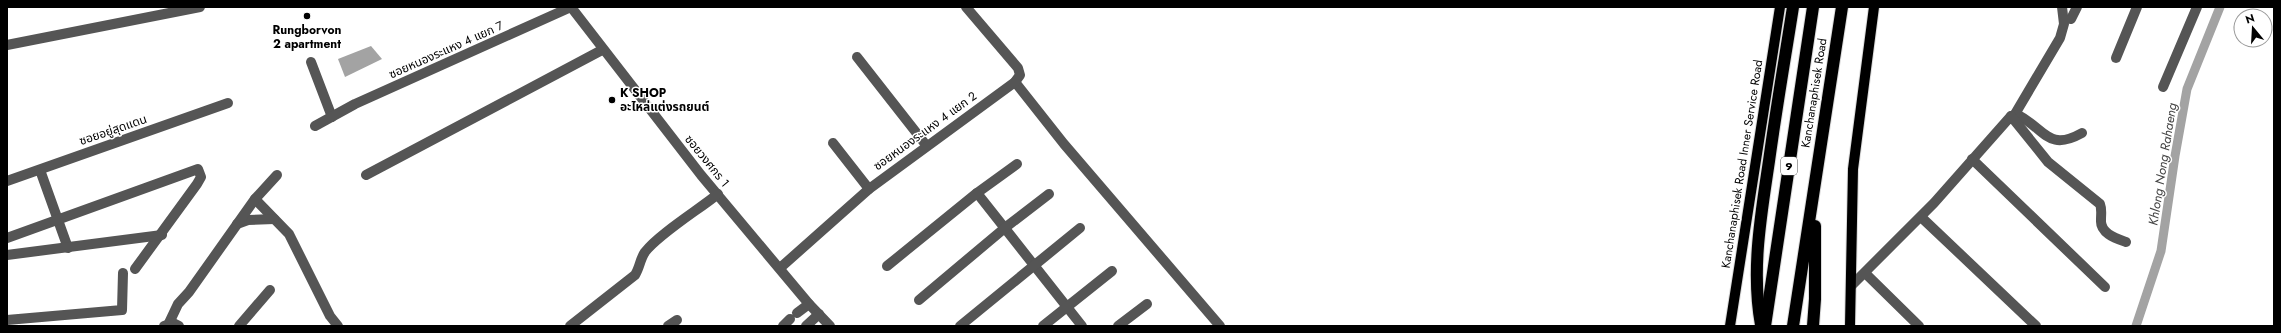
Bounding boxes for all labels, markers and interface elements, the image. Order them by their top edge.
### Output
north arrow [2233,8,2273,48]
text: N [2243,10,2257,27]
marker: Rungborvon 2 apartment [302,11,312,21]
street label: ซอยหนองระแหง 4 แยก 7 [386,16,507,83]
place label: Rungborvon 2 apartment [273,21,341,53]
street label: Kanchanaphisek Road [1796,37,1832,149]
street label: Kanchanaphisek Road Inner Service Road [1717,58,1767,270]
place label: K SHOP อะไหล่แต่งรถยนต์ [620,84,709,116]
street label: ซอยหนองระแหง 4 แยก 2 [870,87,981,175]
marker: K SHOP อะไหล่แต่งรถยนต์ [607,95,617,105]
water label: Khlong Nong Rahaeng [2143,101,2182,227]
street label: ซอยอยู่สุดแดน [77,110,149,150]
street label: ซอยวงศกร 1 [680,131,734,191]
road number: 9 [1781,157,1797,175]

